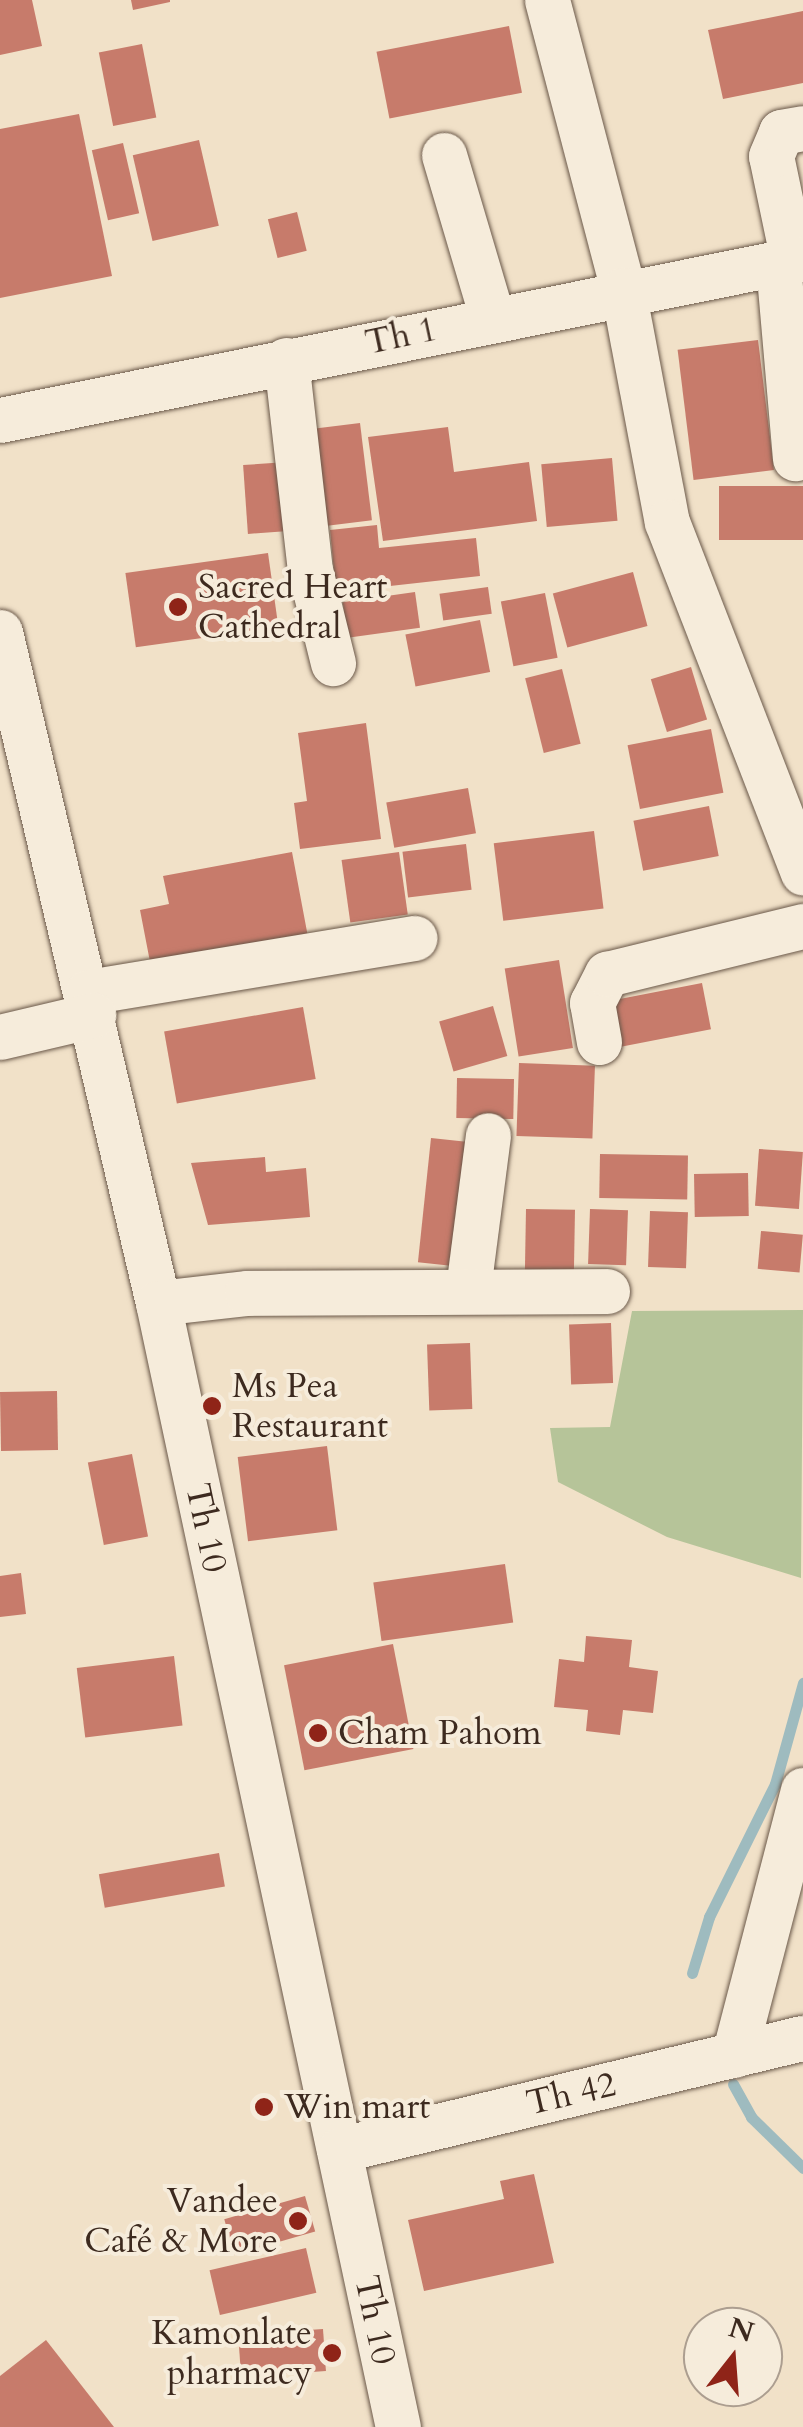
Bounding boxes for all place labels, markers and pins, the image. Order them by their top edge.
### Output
place label: Sacred Heart Cathedral [198,566,387,648]
marker: Sacred Heart Cathedral [167,596,189,618]
place label: Ms Pea Restaurant [232,1365,388,1447]
marker: Ms Pea Restaurant [201,1395,223,1417]
place label: Cham Pahom [338,1712,542,1754]
marker: Cham Pahom [307,1722,329,1744]
place label: Win mart [284,2086,430,2128]
marker: Win mart [253,2096,275,2118]
place label: Vandee Café & More [84,2180,278,2262]
marker: Vandee Café & More [287,2210,309,2232]
place label: Kamonlate pharmacy [151,2312,312,2394]
marker: Kamonlate pharmacy [321,2342,343,2364]

